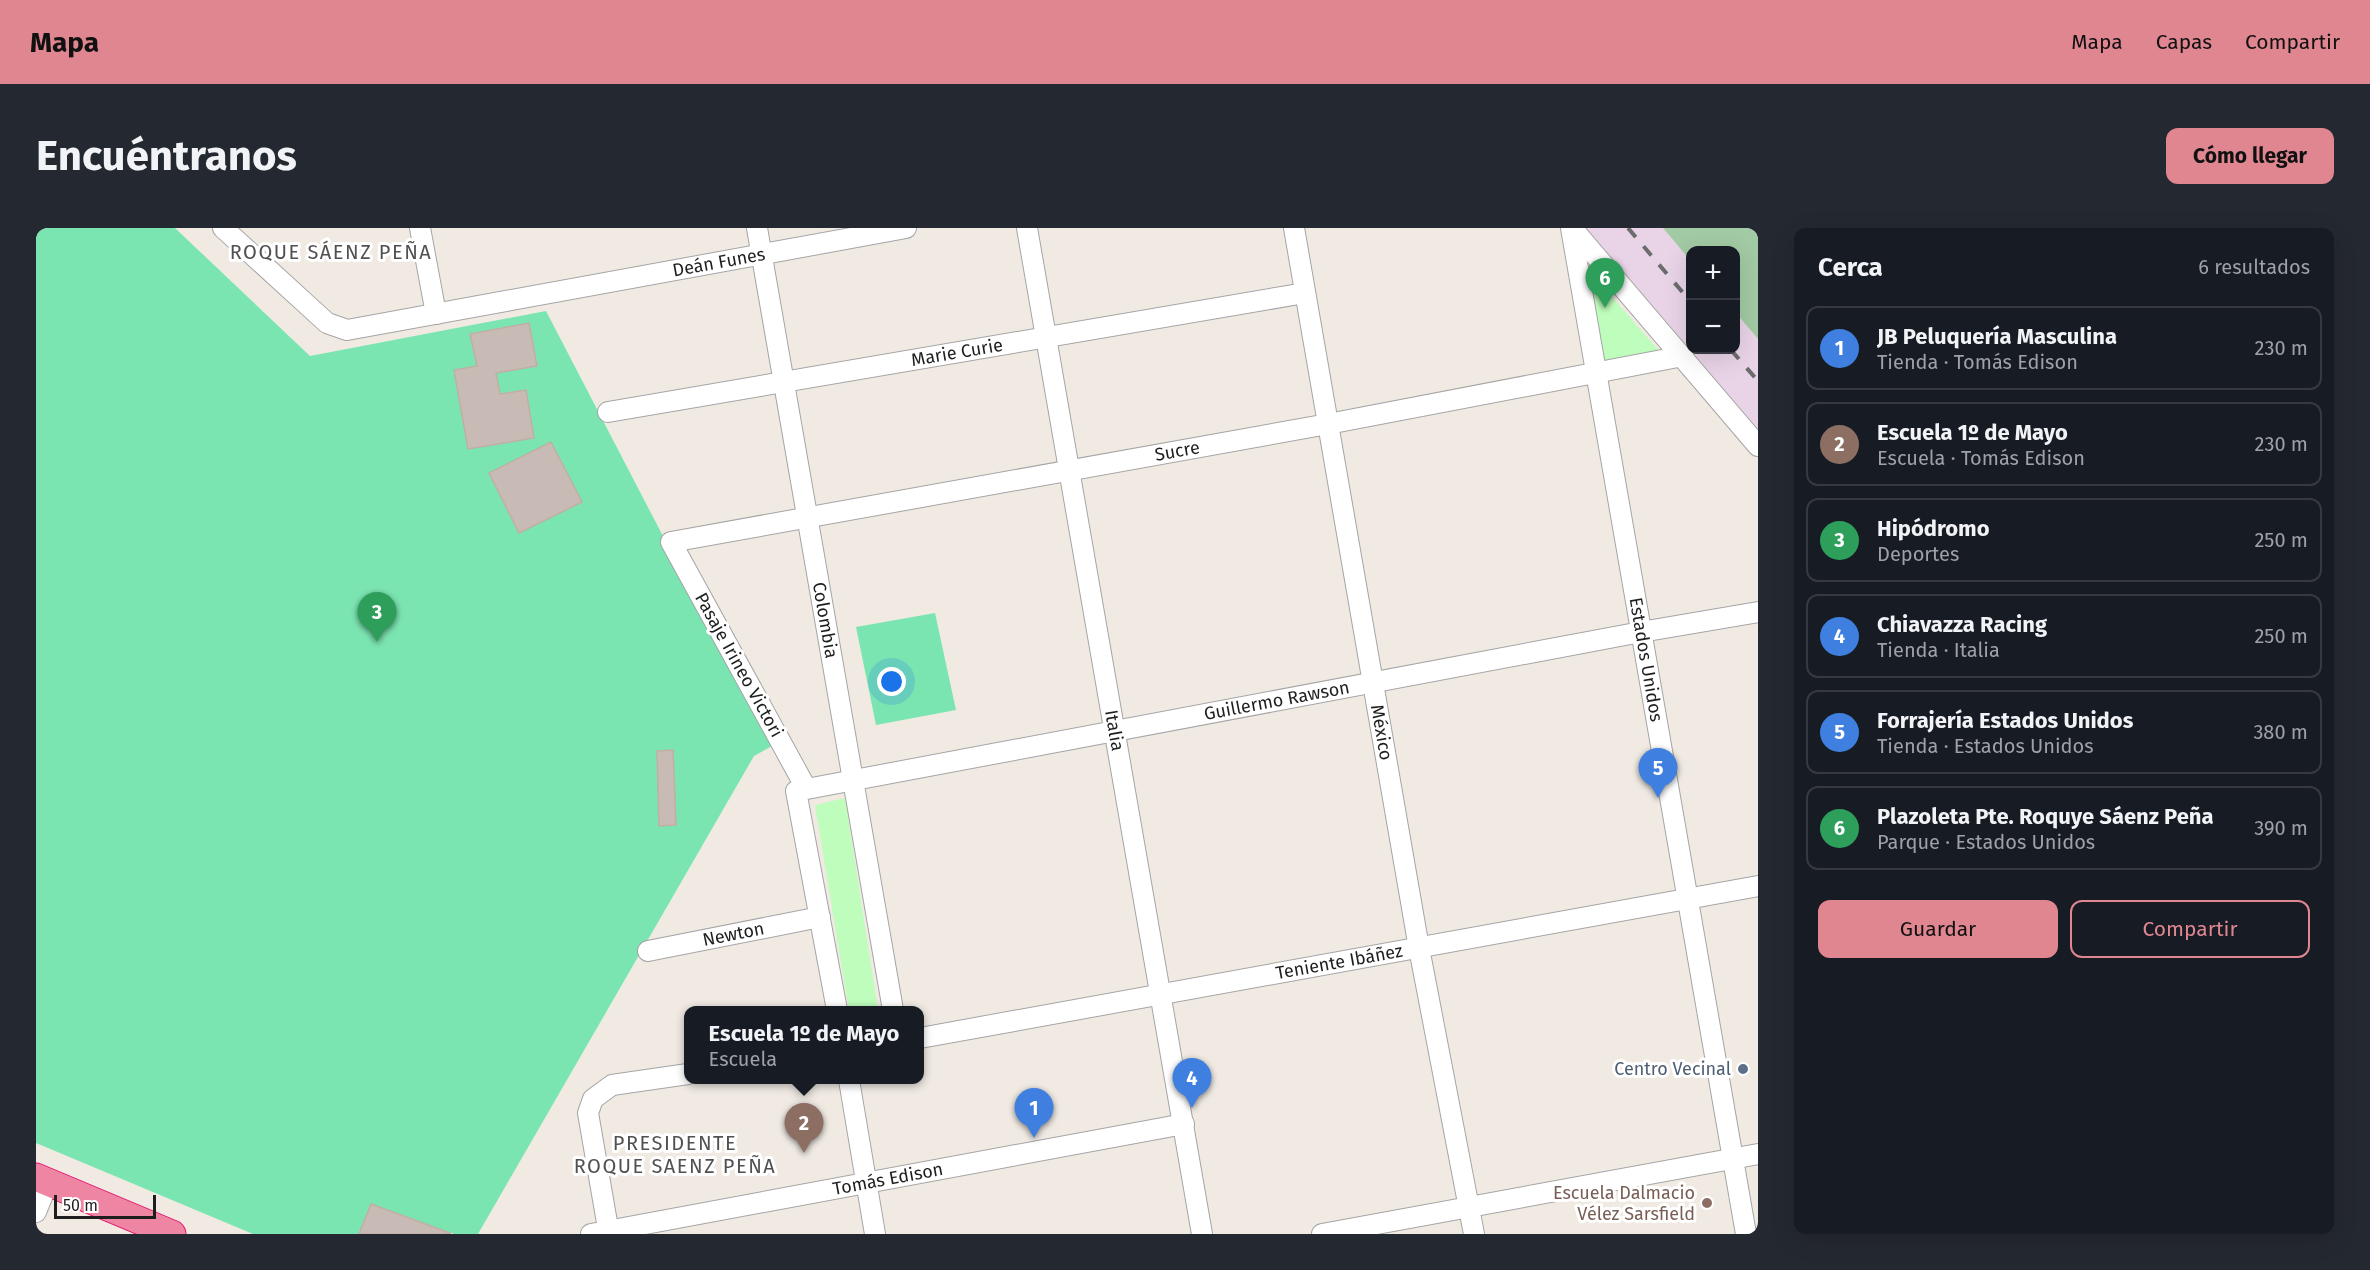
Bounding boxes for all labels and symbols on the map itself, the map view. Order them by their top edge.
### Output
district label: ROQUE SÁENZ PEÑA [230,240,432,264]
street label: Deán Funes [671,243,767,281]
pin: 6 [1586,259,1624,308]
street label: Marie Curie [909,334,1004,371]
street label: Sucre [1153,436,1201,466]
street label: Colombia [808,580,843,660]
street label: Pasaje Irineo Victori [690,589,788,741]
pin: 3 [358,592,396,642]
street label: Estados Unidos [1624,596,1668,723]
your location [877,667,906,696]
street label: Guillermo Rawson [1202,676,1351,725]
street label: México [1366,703,1397,762]
street label: Italia [1100,708,1129,753]
pin: 5 [1638,748,1678,798]
street label: Newton [701,917,766,951]
street label: Teniente Ibáñez [1274,940,1405,984]
pin: 4 [1172,1058,1212,1108]
place label: Centro Vecinal [1614,1058,1731,1080]
marker: Centro Vecinal [1736,1062,1750,1076]
pin: 1 [1014,1088,1054,1138]
pin: 2 [784,1104,824,1153]
district label: PRESIDENTE ROQUE SAENZ PEÑA [574,1131,776,1178]
street label: Tomás Edison [831,1158,945,1200]
place label: Escuela Dalmacio Vélez Sarsfield [1553,1182,1695,1225]
scale bar [54,1192,156,1220]
marker: Escuela Dalmacio Vélez Sarsfield [1700,1196,1714,1210]

